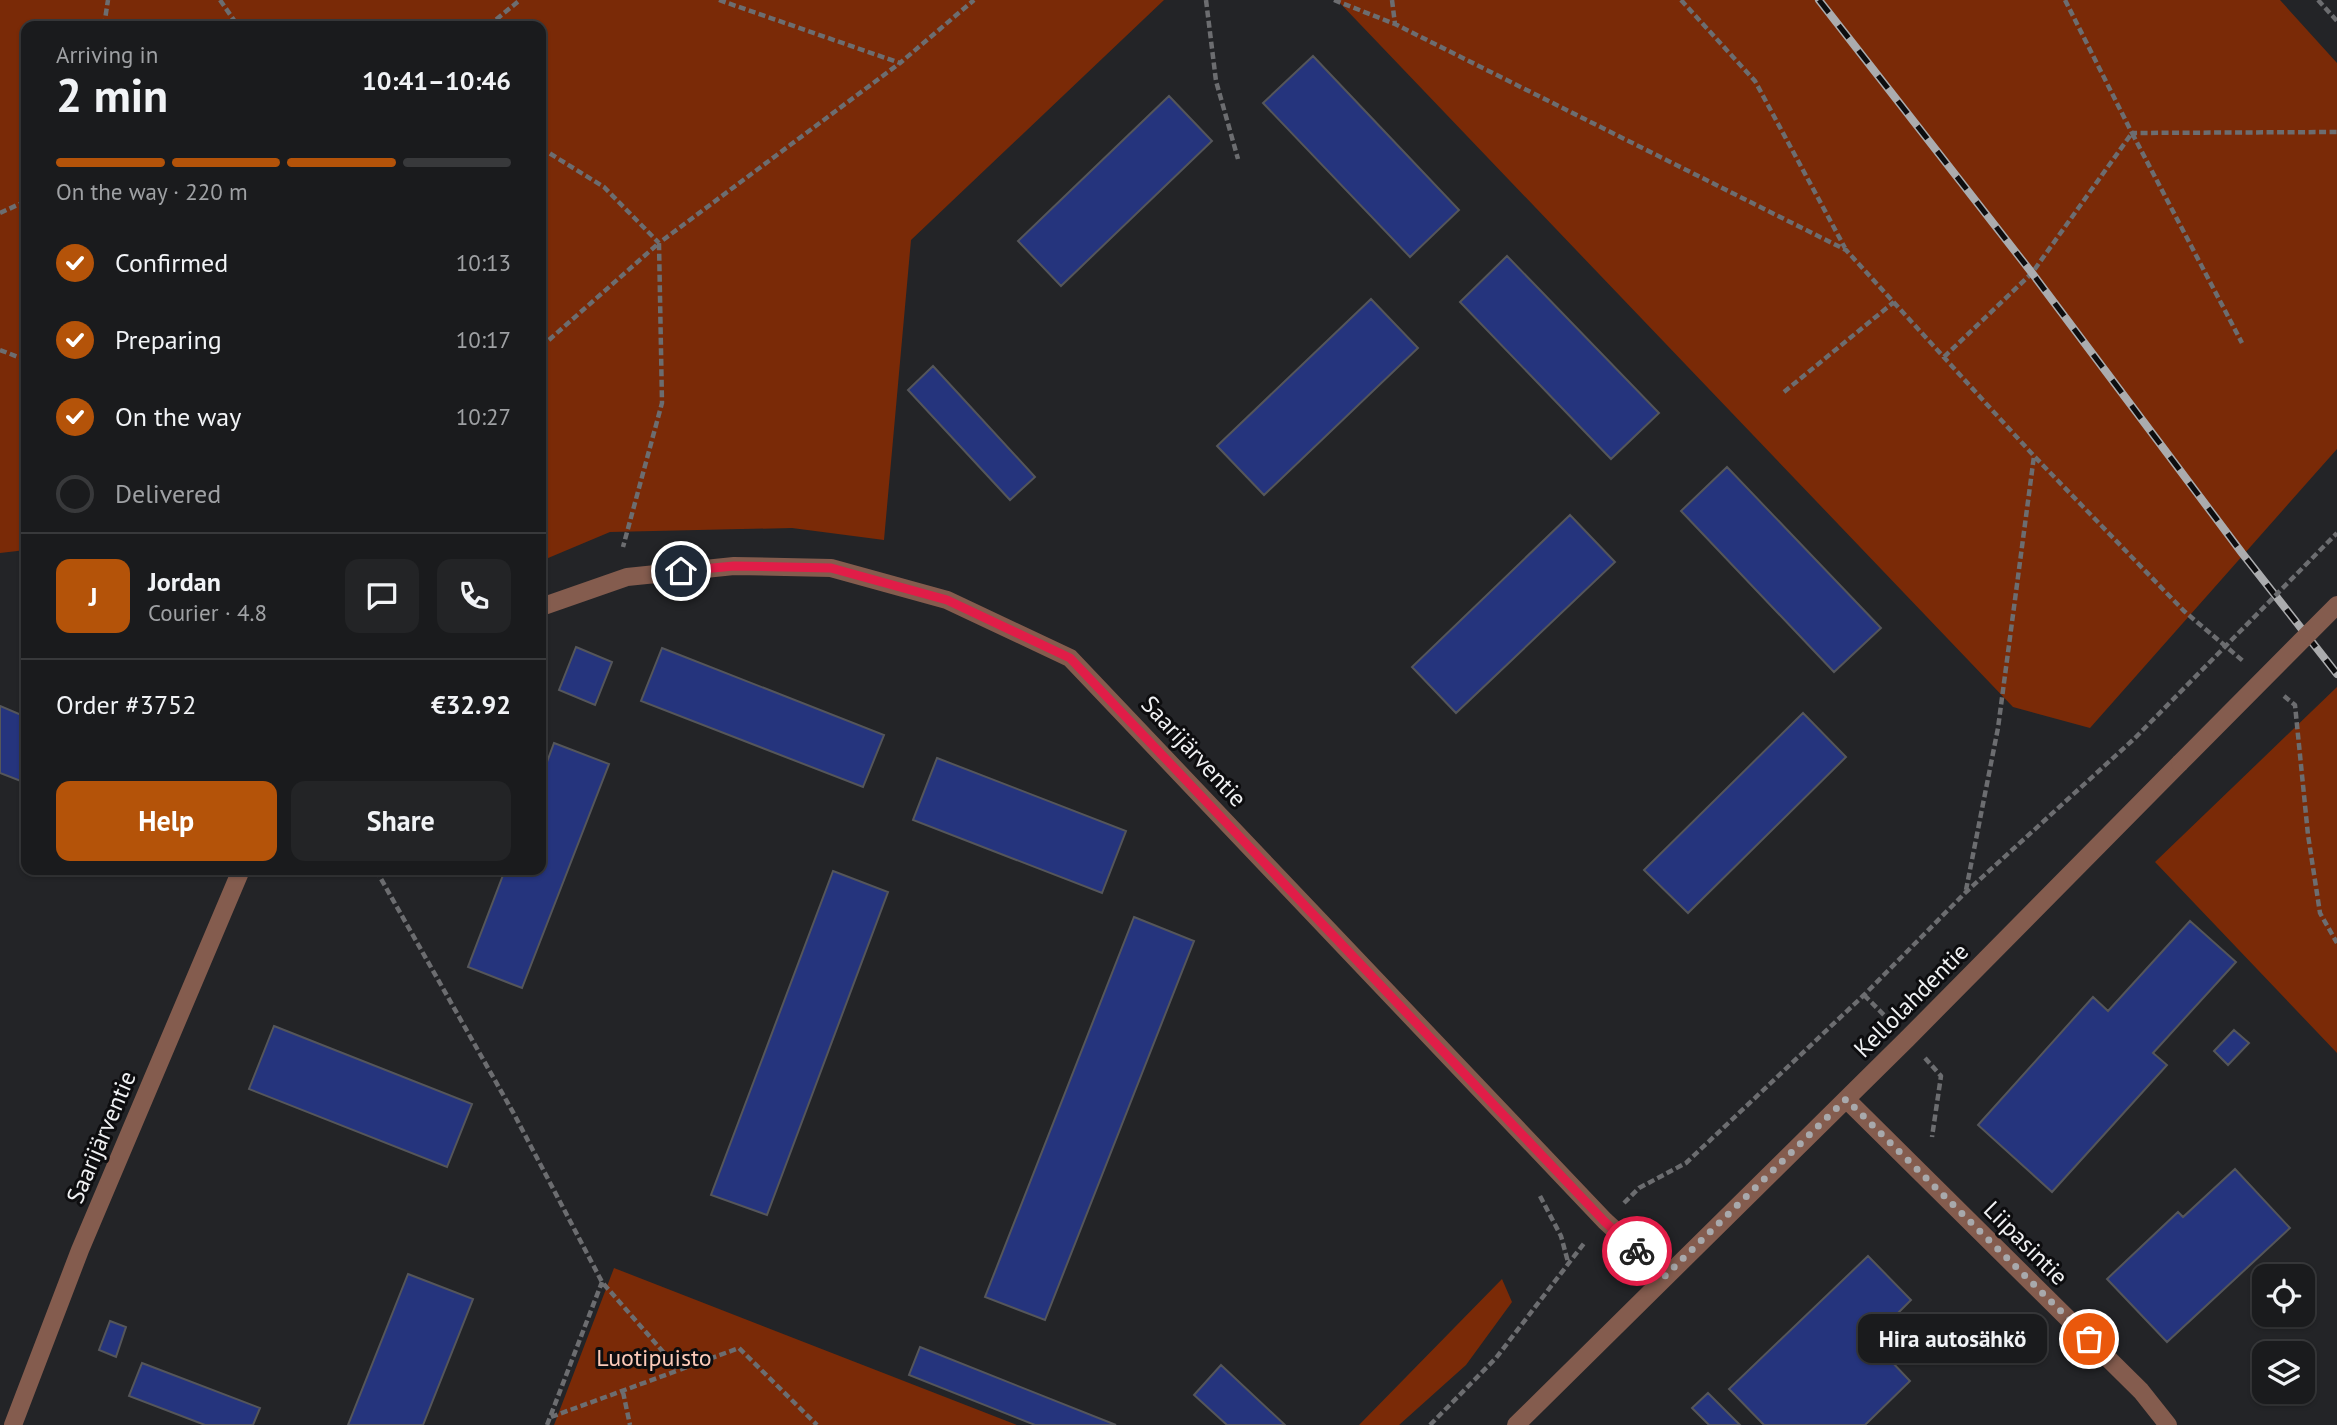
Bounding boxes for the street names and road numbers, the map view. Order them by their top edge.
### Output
street label: Saarijärventie [1135,689,1253,813]
street label: Kellolahdentie [1847,936,1975,1064]
street label: Saarijärventie [59,1066,143,1208]
street label: Liipasintie [1977,1194,2075,1292]

